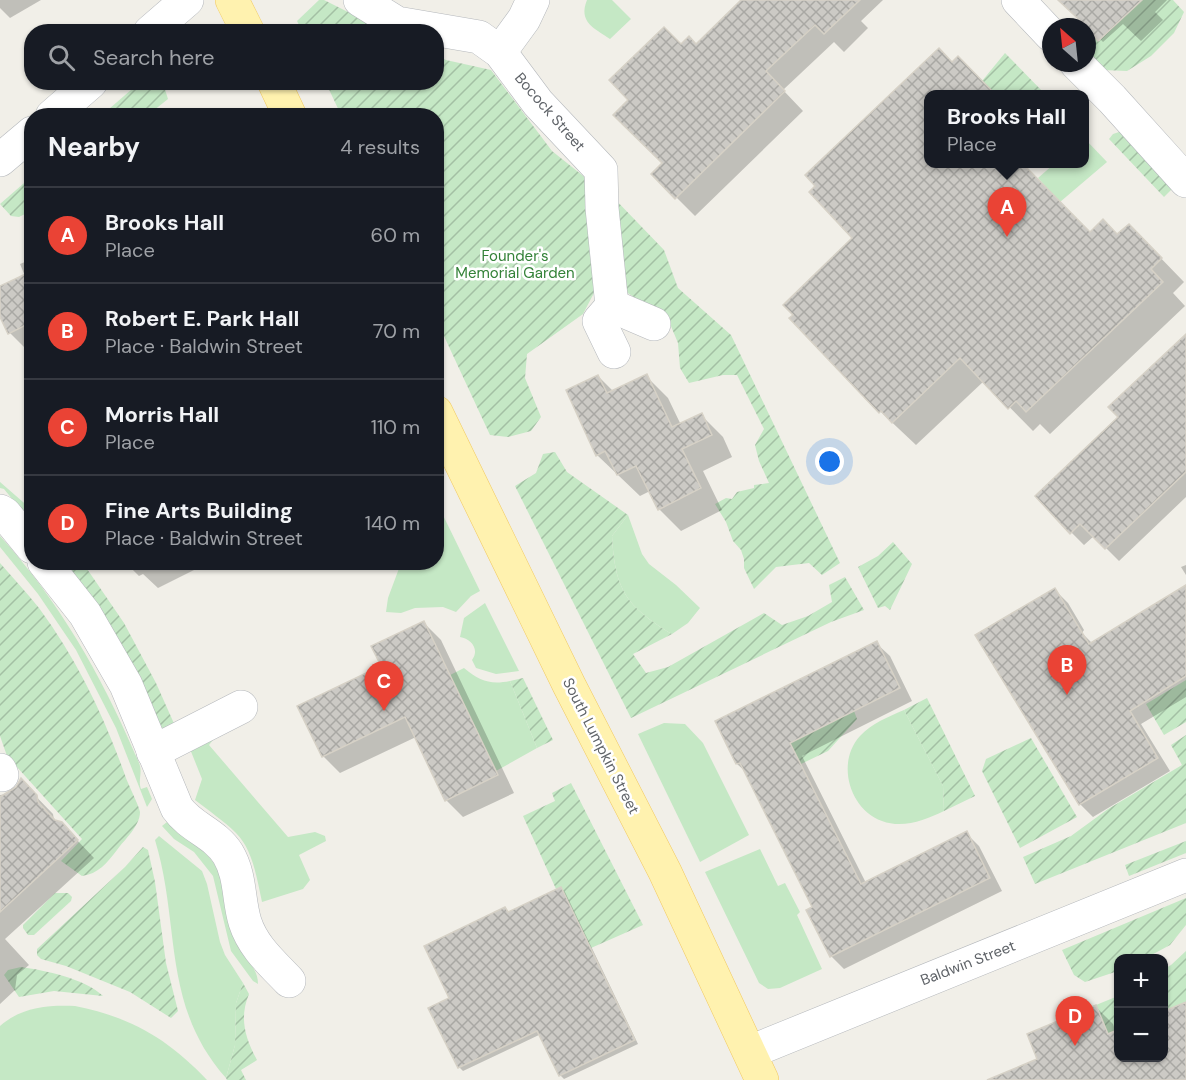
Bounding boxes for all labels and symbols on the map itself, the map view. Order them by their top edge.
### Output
north arrow [1042,18,1096,72]
street label: Bocock Street [510,68,590,156]
pin: A [988,188,1026,237]
park label: Founder's Memorial Garden [455,246,575,283]
your location [815,447,844,476]
pin: B [1048,646,1086,695]
pin: C [364,662,404,711]
street label: South Lumpkin Street [558,675,644,818]
street label: Baldwin Street [918,936,1018,990]
pin: D [1056,996,1094,1046]

